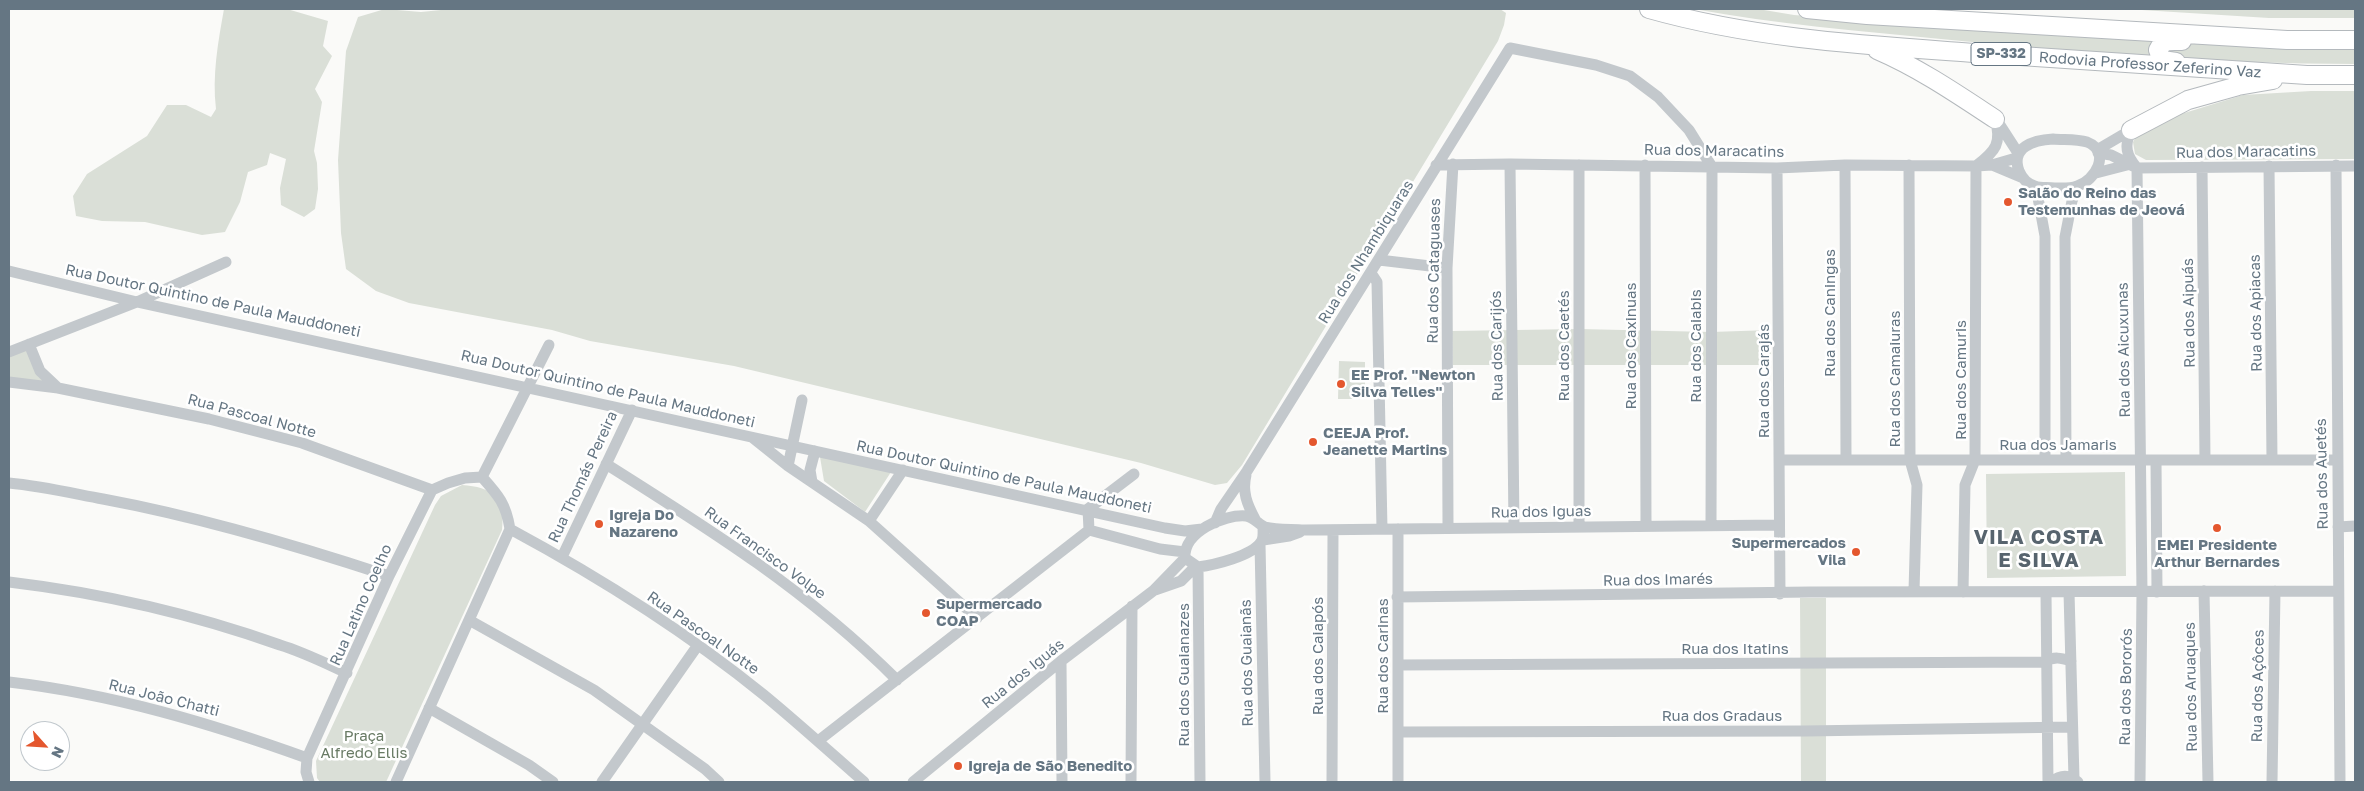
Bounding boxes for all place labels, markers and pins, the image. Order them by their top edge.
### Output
place label: Salão do Reino das Testemunhas de Jeová [2018,184,2185,219]
marker: Salão do Reino das Testemunhas de Jeová [2002,196,2014,208]
place label: EE Prof. "Newton Silva Telles" [1351,366,1475,401]
marker: EE Prof. "Newton Silva Telles" [1335,378,1347,390]
place label: CEEJA Prof. Jeanette Martins [1323,424,1447,459]
marker: CEEJA Prof. Jeanette Martins [1307,436,1319,448]
place label: Igreja Do Nazareno [609,506,678,541]
marker: Igreja Do Nazareno [593,518,605,530]
marker: EMEI Presidente Arthur Bernardes [2211,522,2223,534]
place label: Supermercados Vila [1732,534,1846,569]
place label: EMEI Presidente Arthur Bernardes [2154,536,2280,571]
marker: Supermercados Vila [1850,546,1862,558]
place label: Supermercado COAP [936,595,1042,630]
marker: Supermercado COAP [920,607,932,619]
place label: Igreja de São Benedito [968,757,1132,775]
marker: Igreja de São Benedito [952,760,964,772]

